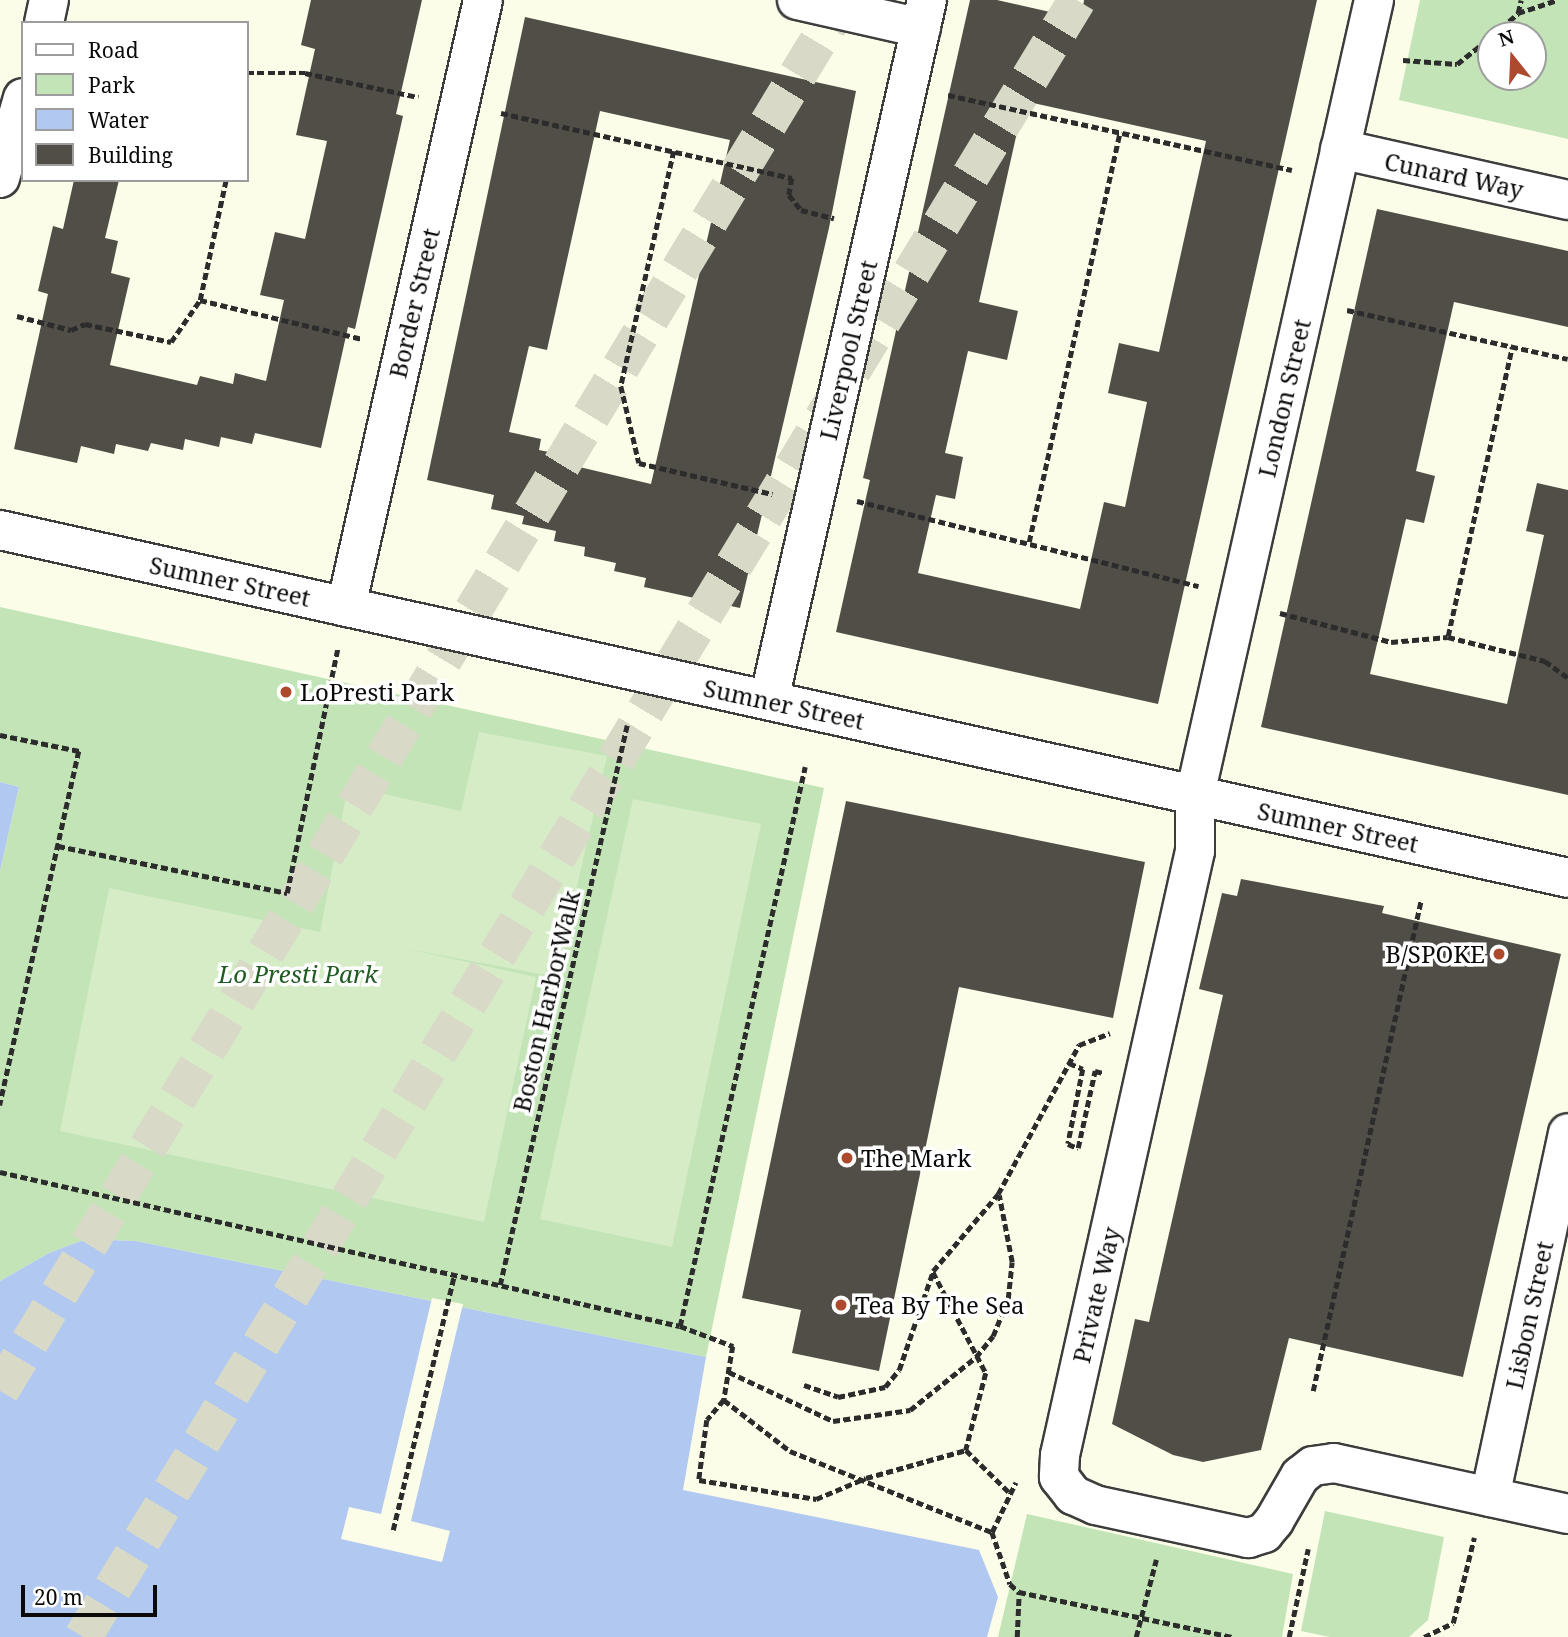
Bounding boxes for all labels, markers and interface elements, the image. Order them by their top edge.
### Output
legend [21,21,248,182]
north arrow [1477,21,1547,91]
text: N [1495,23,1517,53]
text: Road [88,36,139,64]
text: Park [88,71,135,99]
text: Water [88,106,149,134]
text: Building [88,141,173,169]
street label: Cunard Way [1382,146,1526,204]
street label: Border Street [383,225,445,381]
street label: Liverpool Street [813,257,883,443]
street label: London Street [1252,316,1316,480]
street label: Sumner Street [147,550,313,612]
street label: Sumner Street [701,673,867,735]
place label: LoPresti Park [300,678,454,706]
marker: LoPresti Park [278,684,294,700]
street label: Sumner Street [1255,796,1421,858]
street label: Boston HarborWalk [506,887,586,1115]
place label: B/SPOKE [1385,940,1485,968]
marker: B/SPOKE [1491,946,1507,962]
park label: Lo Presti Park [218,960,378,988]
place label: The Mark [861,1144,971,1172]
marker: The Mark [839,1150,855,1166]
street label: Private Way [1066,1224,1126,1366]
street label: Lisbon Street [1499,1238,1559,1392]
place label: Tea By The Sea [855,1291,1025,1319]
marker: Tea By The Sea [833,1297,849,1313]
scale bar [24,1570,161,1614]
text: 20 m [34,1583,83,1611]

